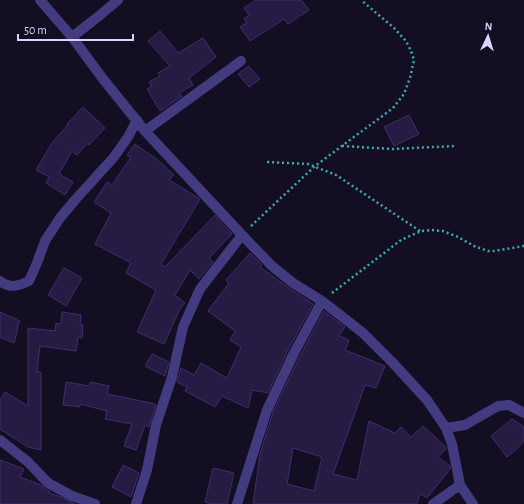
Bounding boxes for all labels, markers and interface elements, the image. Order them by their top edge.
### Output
scale bar [18,16,133,42]
north arrow [468,16,508,56]
text: N [484,21,493,32]
text: 50 m [24,24,47,36]

